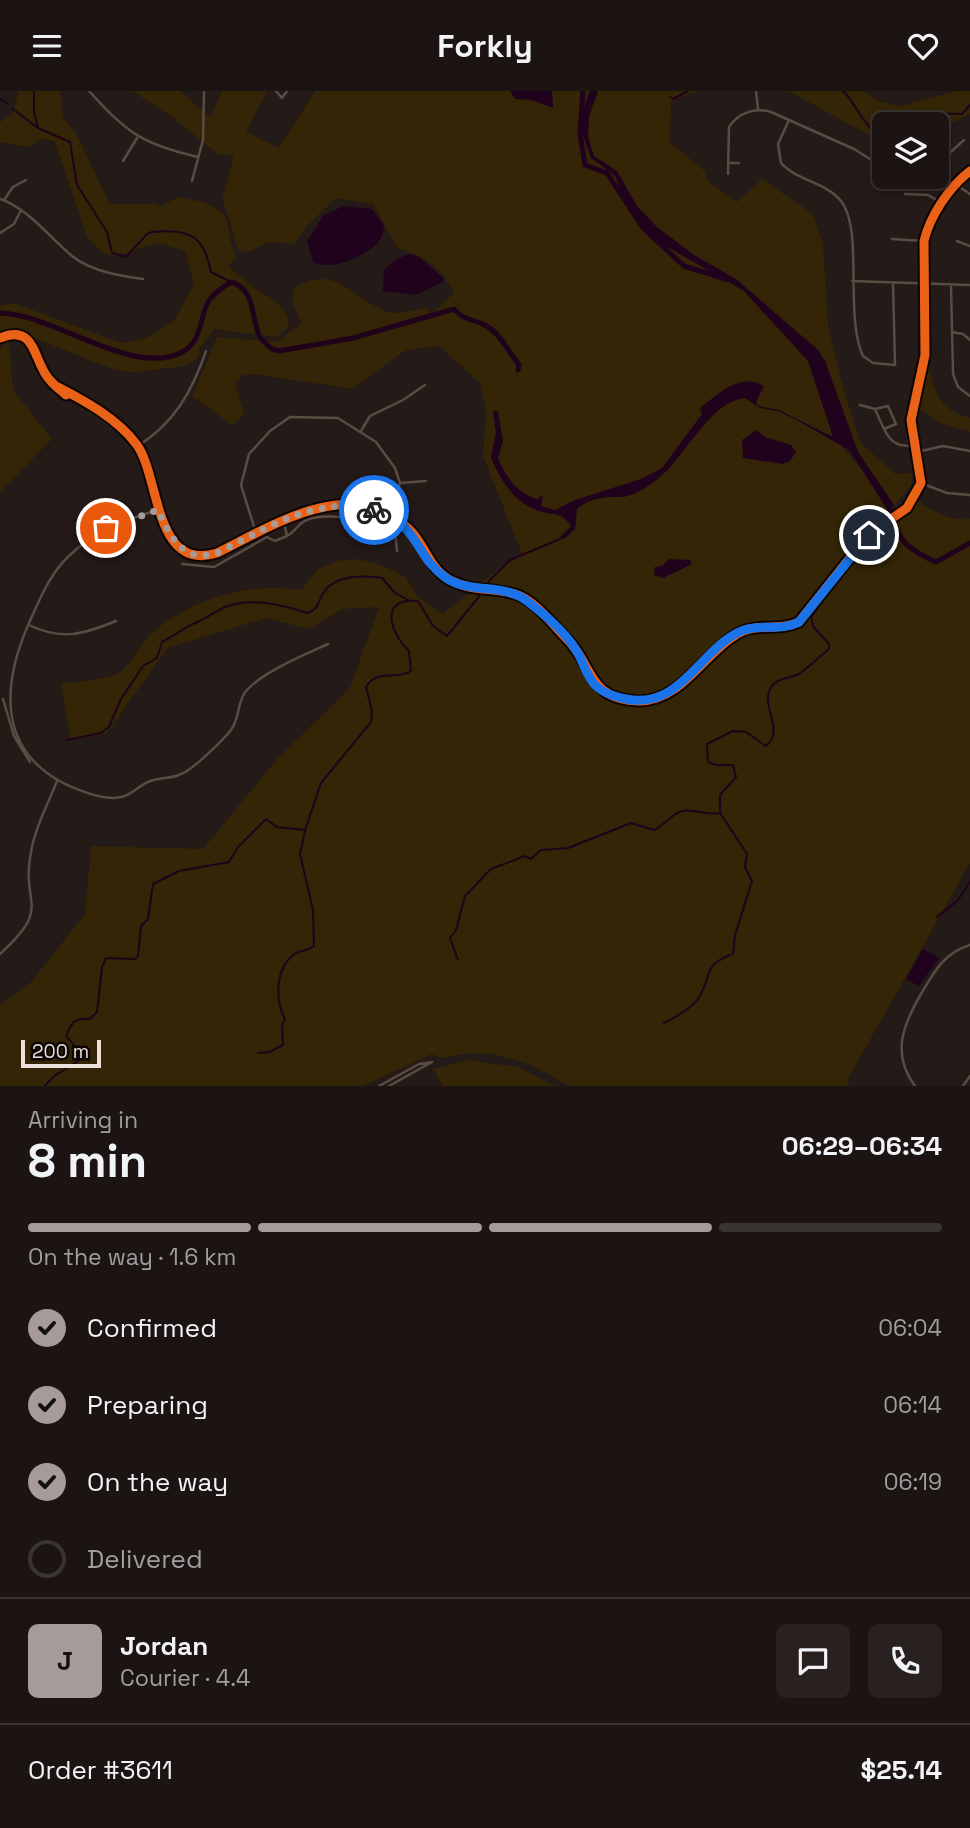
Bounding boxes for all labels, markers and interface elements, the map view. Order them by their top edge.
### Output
text: Forkly [437,26,533,66]
icon: menu [28,27,66,65]
icon: heart [904,27,942,65]
map controls [872,112,949,189]
button: layers [872,112,949,189]
courier [339,475,409,545]
icon: bike [355,491,393,529]
pin [76,498,136,558]
pin [839,505,899,565]
icon: bag [87,509,125,547]
icon: home [850,516,888,554]
scale bar [21,1037,102,1069]
text: 200 m [32,1039,89,1064]
text: Arriving in [28,1105,138,1135]
text: 06:29–06:34 [782,1129,942,1163]
text: 8 min [28,1132,147,1190]
text: On the way · 1.6 km [28,1242,236,1272]
icon: check [28,1309,66,1347]
text: Confirmed [87,1311,217,1345]
text: 06:04 [878,1313,942,1343]
icon: check [28,1386,66,1424]
text: Preparing [87,1388,208,1422]
text: 06:14 [883,1390,942,1420]
icon: check [28,1463,66,1501]
text: On the way [87,1465,228,1499]
text: 06:19 [884,1467,942,1497]
text: Delivered [87,1542,203,1576]
button: chat [776,1624,850,1698]
button: phone [868,1624,942,1698]
text: Jordan [120,1629,208,1663]
text: J [57,1644,73,1678]
text: Courier · 4.4 [120,1663,250,1693]
text: Order #3611 [28,1753,173,1787]
text: $25.14 [861,1753,942,1787]

